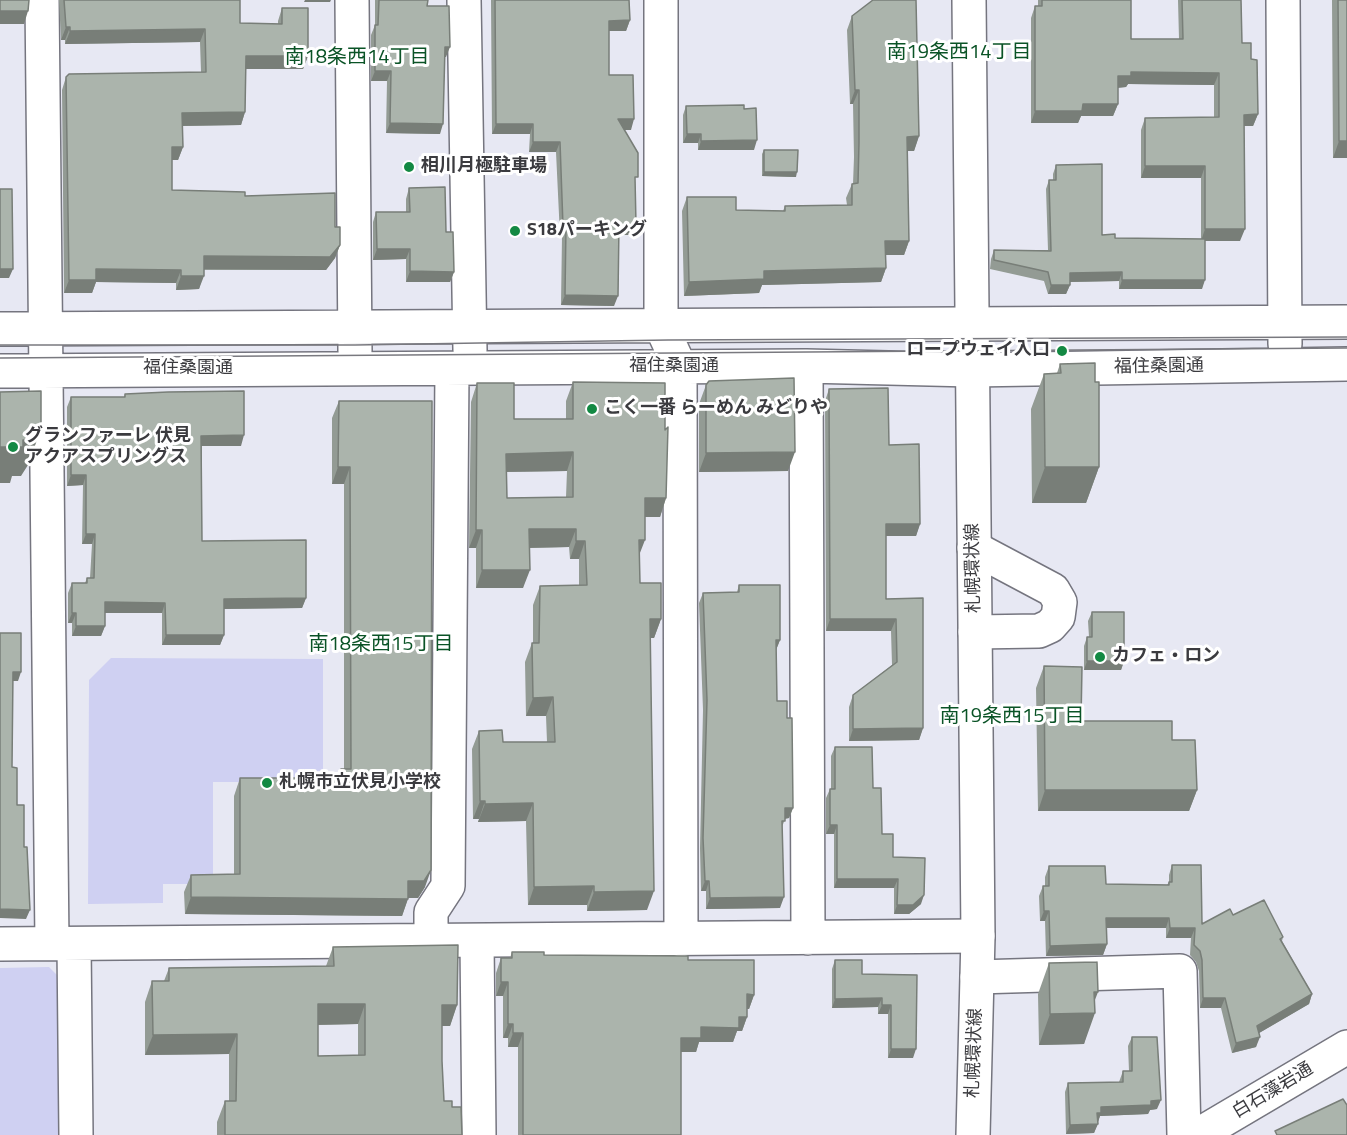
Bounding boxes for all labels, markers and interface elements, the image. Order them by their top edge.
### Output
district label: 南19条西14丁目 [887,41,1031,65]
district label: 南18条西14丁目 [285,46,429,70]
place label: 相川月極駐車場 [421,156,547,178]
marker: 相川月極駐車場 [402,160,416,174]
place label: S18パーキング [527,220,647,242]
marker: S18パーキング [508,224,522,238]
place label: ロープウェイ入口 [906,340,1050,362]
marker: ロープウェイ入口 [1055,344,1069,358]
street label: 福住桑園通 [1114,355,1204,379]
street label: 福住桑園通 [629,356,719,378]
street label: 福住桑園通 [143,358,233,380]
place label: こく一番 らーめん みどりや [604,398,828,420]
marker: こく一番 らーめん みどりや [585,402,599,416]
place label: グランファーレ 伏見 アクアスプリングス [25,426,191,468]
marker: グランファーレ 伏見 アクアスプリングス [6,440,20,454]
street label: 札幌環状線 [962,523,986,613]
district label: 南18条西15丁目 [309,633,453,657]
place label: カフェ・ロン [1112,646,1220,668]
marker: カフェ・ロン [1093,650,1107,664]
district label: 南19条西15丁目 [940,705,1084,729]
place label: 札幌市立伏見小学校 [279,772,441,794]
marker: 札幌市立伏見小学校 [260,776,274,790]
street label: 札幌環状線 [963,1008,987,1098]
street label: 白石藻岩通 [1229,1059,1317,1123]

